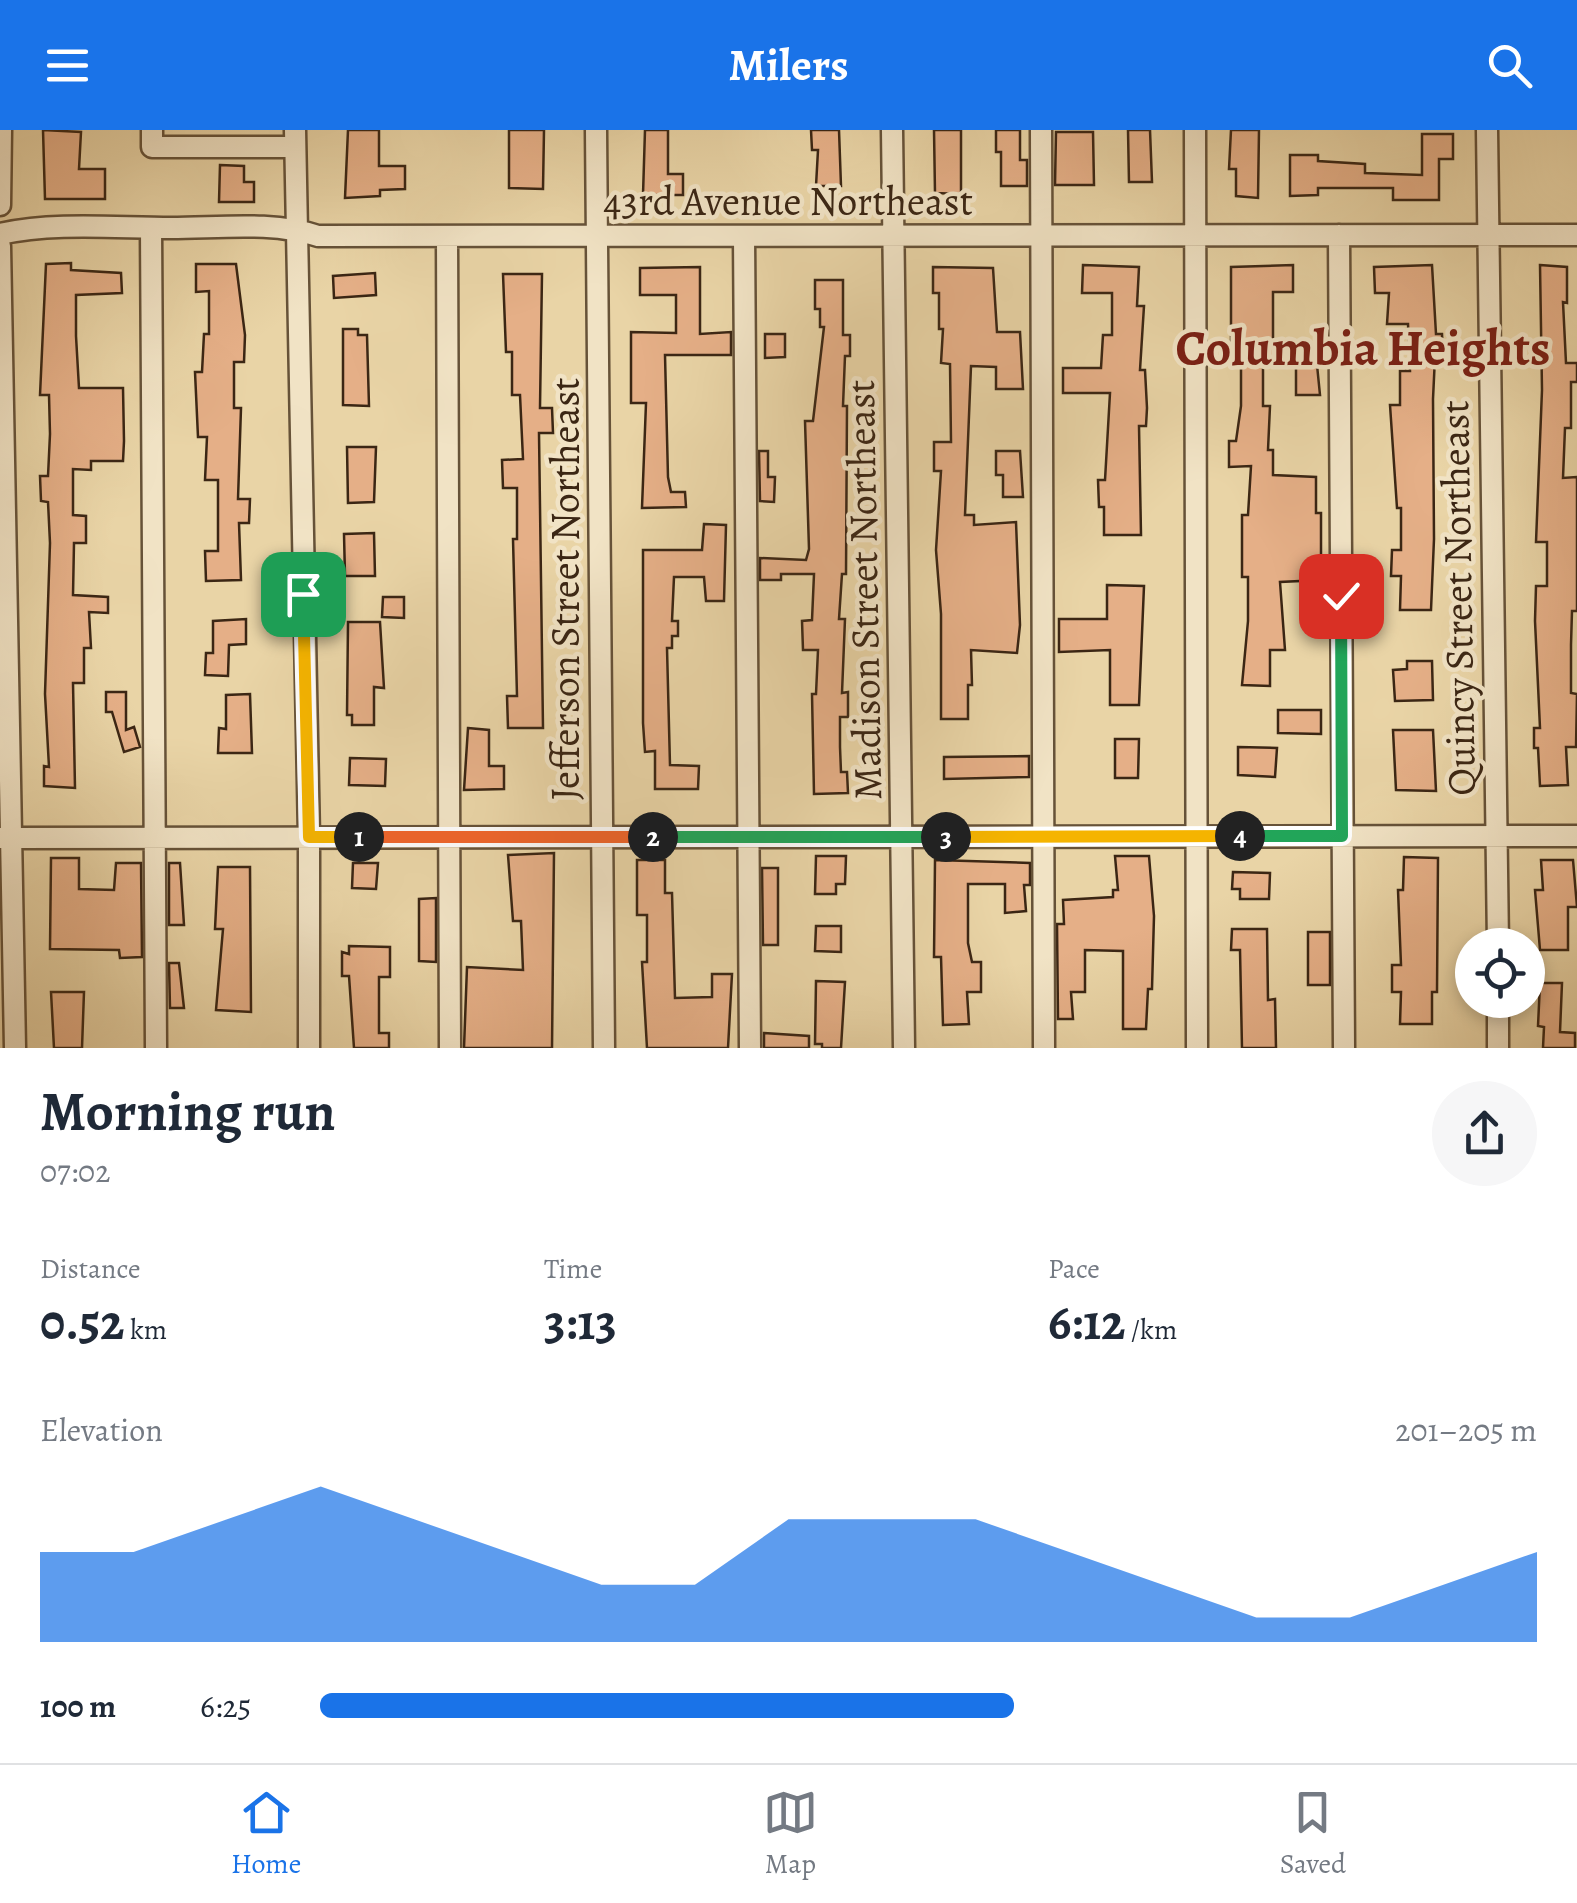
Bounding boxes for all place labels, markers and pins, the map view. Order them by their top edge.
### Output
pin [261,552,346,637]
pin [1299,554,1384,639]
pin: 4 [1215,811,1265,861]
pin: 1 [334,812,384,862]
pin: 2 [628,812,678,862]
pin: 3 [921,812,971,862]

